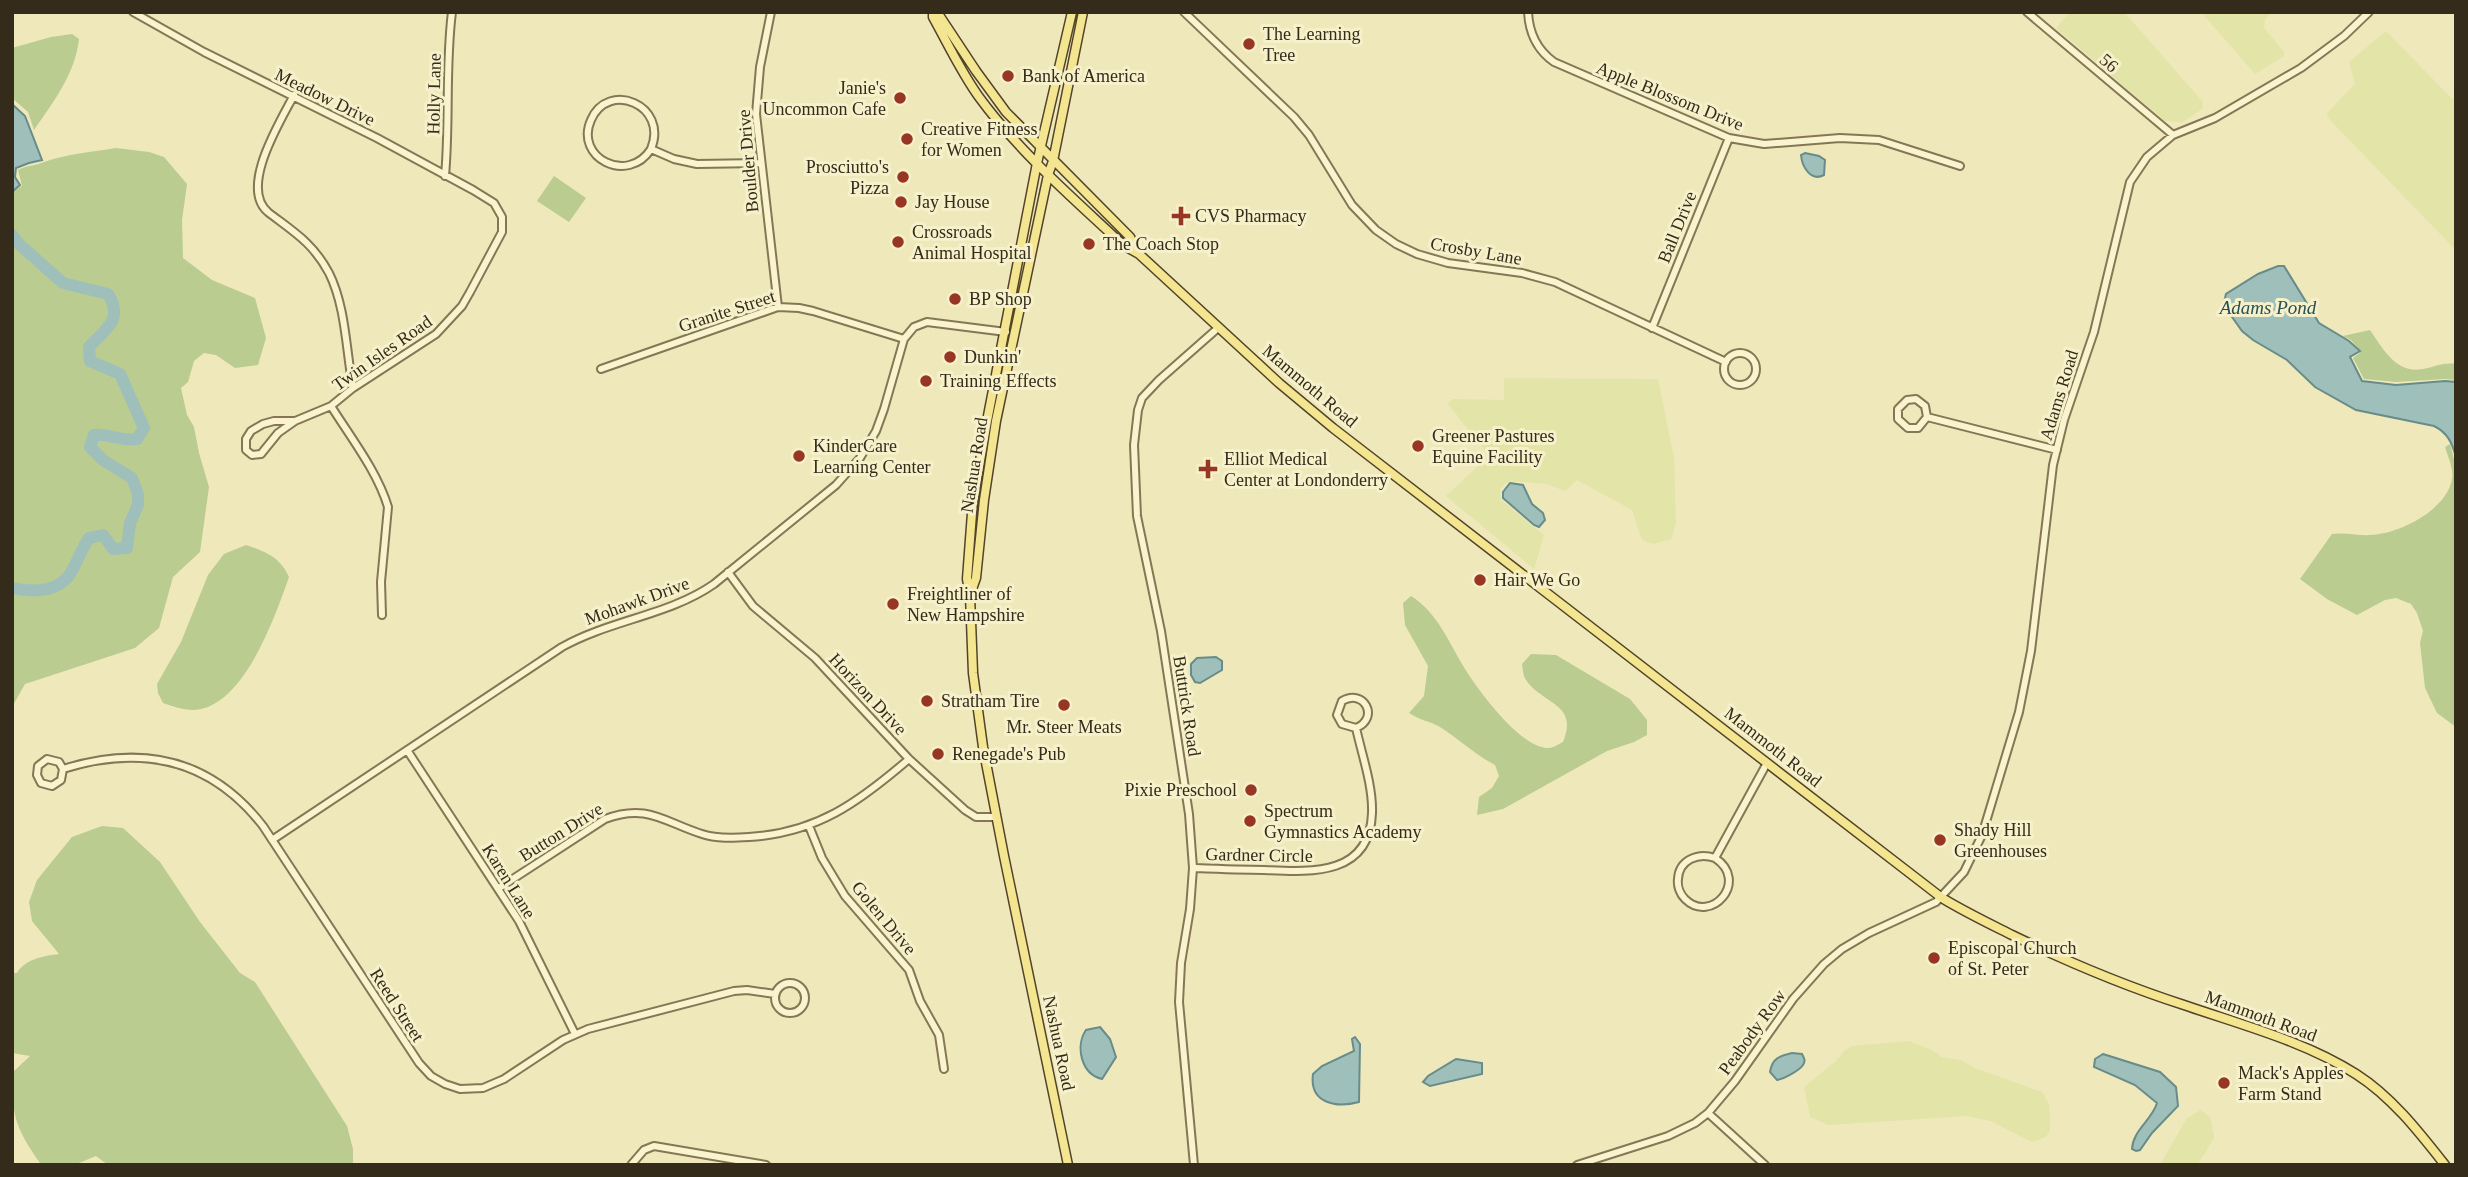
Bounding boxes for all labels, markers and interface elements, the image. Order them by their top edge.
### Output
place label: The Learning Tree [1263,24,1360,65]
marker: The Learning Tree [1241,36,1257,52]
street label: 56 [2096,50,2122,76]
street label: Holly Lane [423,53,445,135]
street label: Apple Blossom Drive [1593,57,1747,135]
street label: Meadow Drive [272,64,378,130]
place label: Bank of America [1022,66,1145,86]
marker: Bank of America [1000,68,1016,84]
place label: Janie's Uncommon Cafe [763,78,886,119]
marker: Janie's Uncommon Cafe [892,90,908,106]
street label: Boulder Drive [734,109,762,213]
place label: Creative Fitness for Women [921,119,1037,160]
marker: Creative Fitness for Women [899,131,915,147]
place label: Prosciutto's Pizza [806,157,889,198]
marker: Prosciutto's Pizza [895,169,911,185]
street label: Ball Drive [1654,188,1700,266]
place label: Jay House [915,192,990,212]
marker: Jay House [893,194,909,210]
place label: CVS Pharmacy [1195,206,1307,226]
marker: CVS Pharmacy [1173,208,1189,224]
place label: Crossroads Animal Hospital [912,222,1032,263]
street label: Crosby Lane [1429,233,1523,269]
marker: Crossroads Animal Hospital [890,234,906,250]
place label: The Coach Stop [1103,234,1219,254]
marker: The Coach Stop [1081,236,1097,252]
street label: Granite Street [676,286,778,336]
place label: BP Shop [969,289,1032,309]
marker: BP Shop [947,291,963,307]
water label: Adams Pond [2218,297,2317,318]
street label: Twin Isles Road [328,311,436,395]
street label: Mammoth Road [1259,341,1361,431]
place label: Dunkin' [964,347,1021,367]
street label: Adams Road [2036,347,2082,443]
marker: Dunkin' [942,349,958,365]
place label: Training Effects [940,371,1057,391]
marker: Training Effects [918,373,934,389]
street label: Nashua Road [957,416,991,514]
place label: Greener Pastures Equine Facility [1432,426,1554,467]
place label: KinderCare Learning Center [813,436,930,477]
marker: Greener Pastures Equine Facility [1410,438,1426,454]
marker: KinderCare Learning Center [791,448,807,464]
place label: Elliot Medical Center at Londonderry [1224,449,1388,490]
marker: Elliot Medical Center at Londonderry [1198,459,1218,479]
place label: Hair We Go [1494,570,1580,590]
marker: Hair We Go [1472,572,1488,588]
street label: Mohawk Drive [582,573,692,629]
place label: Freightliner of New Hampshire [907,584,1024,625]
marker: Freightliner of New Hampshire [885,596,901,612]
street label: Horizon Drive [825,649,911,739]
street label: Buttrick Road [1169,654,1205,758]
place label: Stratham Tire [941,691,1040,711]
marker: Stratham Tire [919,693,935,709]
marker: Mr. Steer Meats [1056,697,1072,713]
street label: Mammoth Road [1721,703,1825,791]
place label: Mr. Steer Meats [1006,717,1122,737]
place label: Renegade's Pub [952,744,1066,764]
marker: Renegade's Pub [930,746,946,762]
place label: Pixie Preschool [1125,780,1237,800]
marker: Pixie Preschool [1243,782,1259,798]
street label: Button Drive [516,798,606,866]
place label: Spectrum Gymnastics Academy [1264,801,1421,842]
marker: Spectrum Gymnastics Academy [1242,813,1258,829]
place label: Shady Hill Greenhouses [1954,820,2047,861]
marker: Shady Hill Greenhouses [1932,832,1948,848]
street label: Karen Lane [478,840,540,922]
street label: Gardner Circle [1205,844,1313,866]
street label: Golen Drive [848,877,920,959]
place label: Episcopal Church of St. Peter [1948,938,2076,979]
marker: Episcopal Church of St. Peter [1926,950,1942,966]
street label: Reed Street [366,965,428,1045]
street label: Peabody Row [1714,985,1790,1079]
street label: Mammoth Road [2202,987,2320,1045]
street label: Nashua Road [1039,994,1079,1092]
place label: Mack's Apples Farm Stand [2238,1063,2344,1104]
marker: Mack's Apples Farm Stand [2216,1075,2232,1091]

